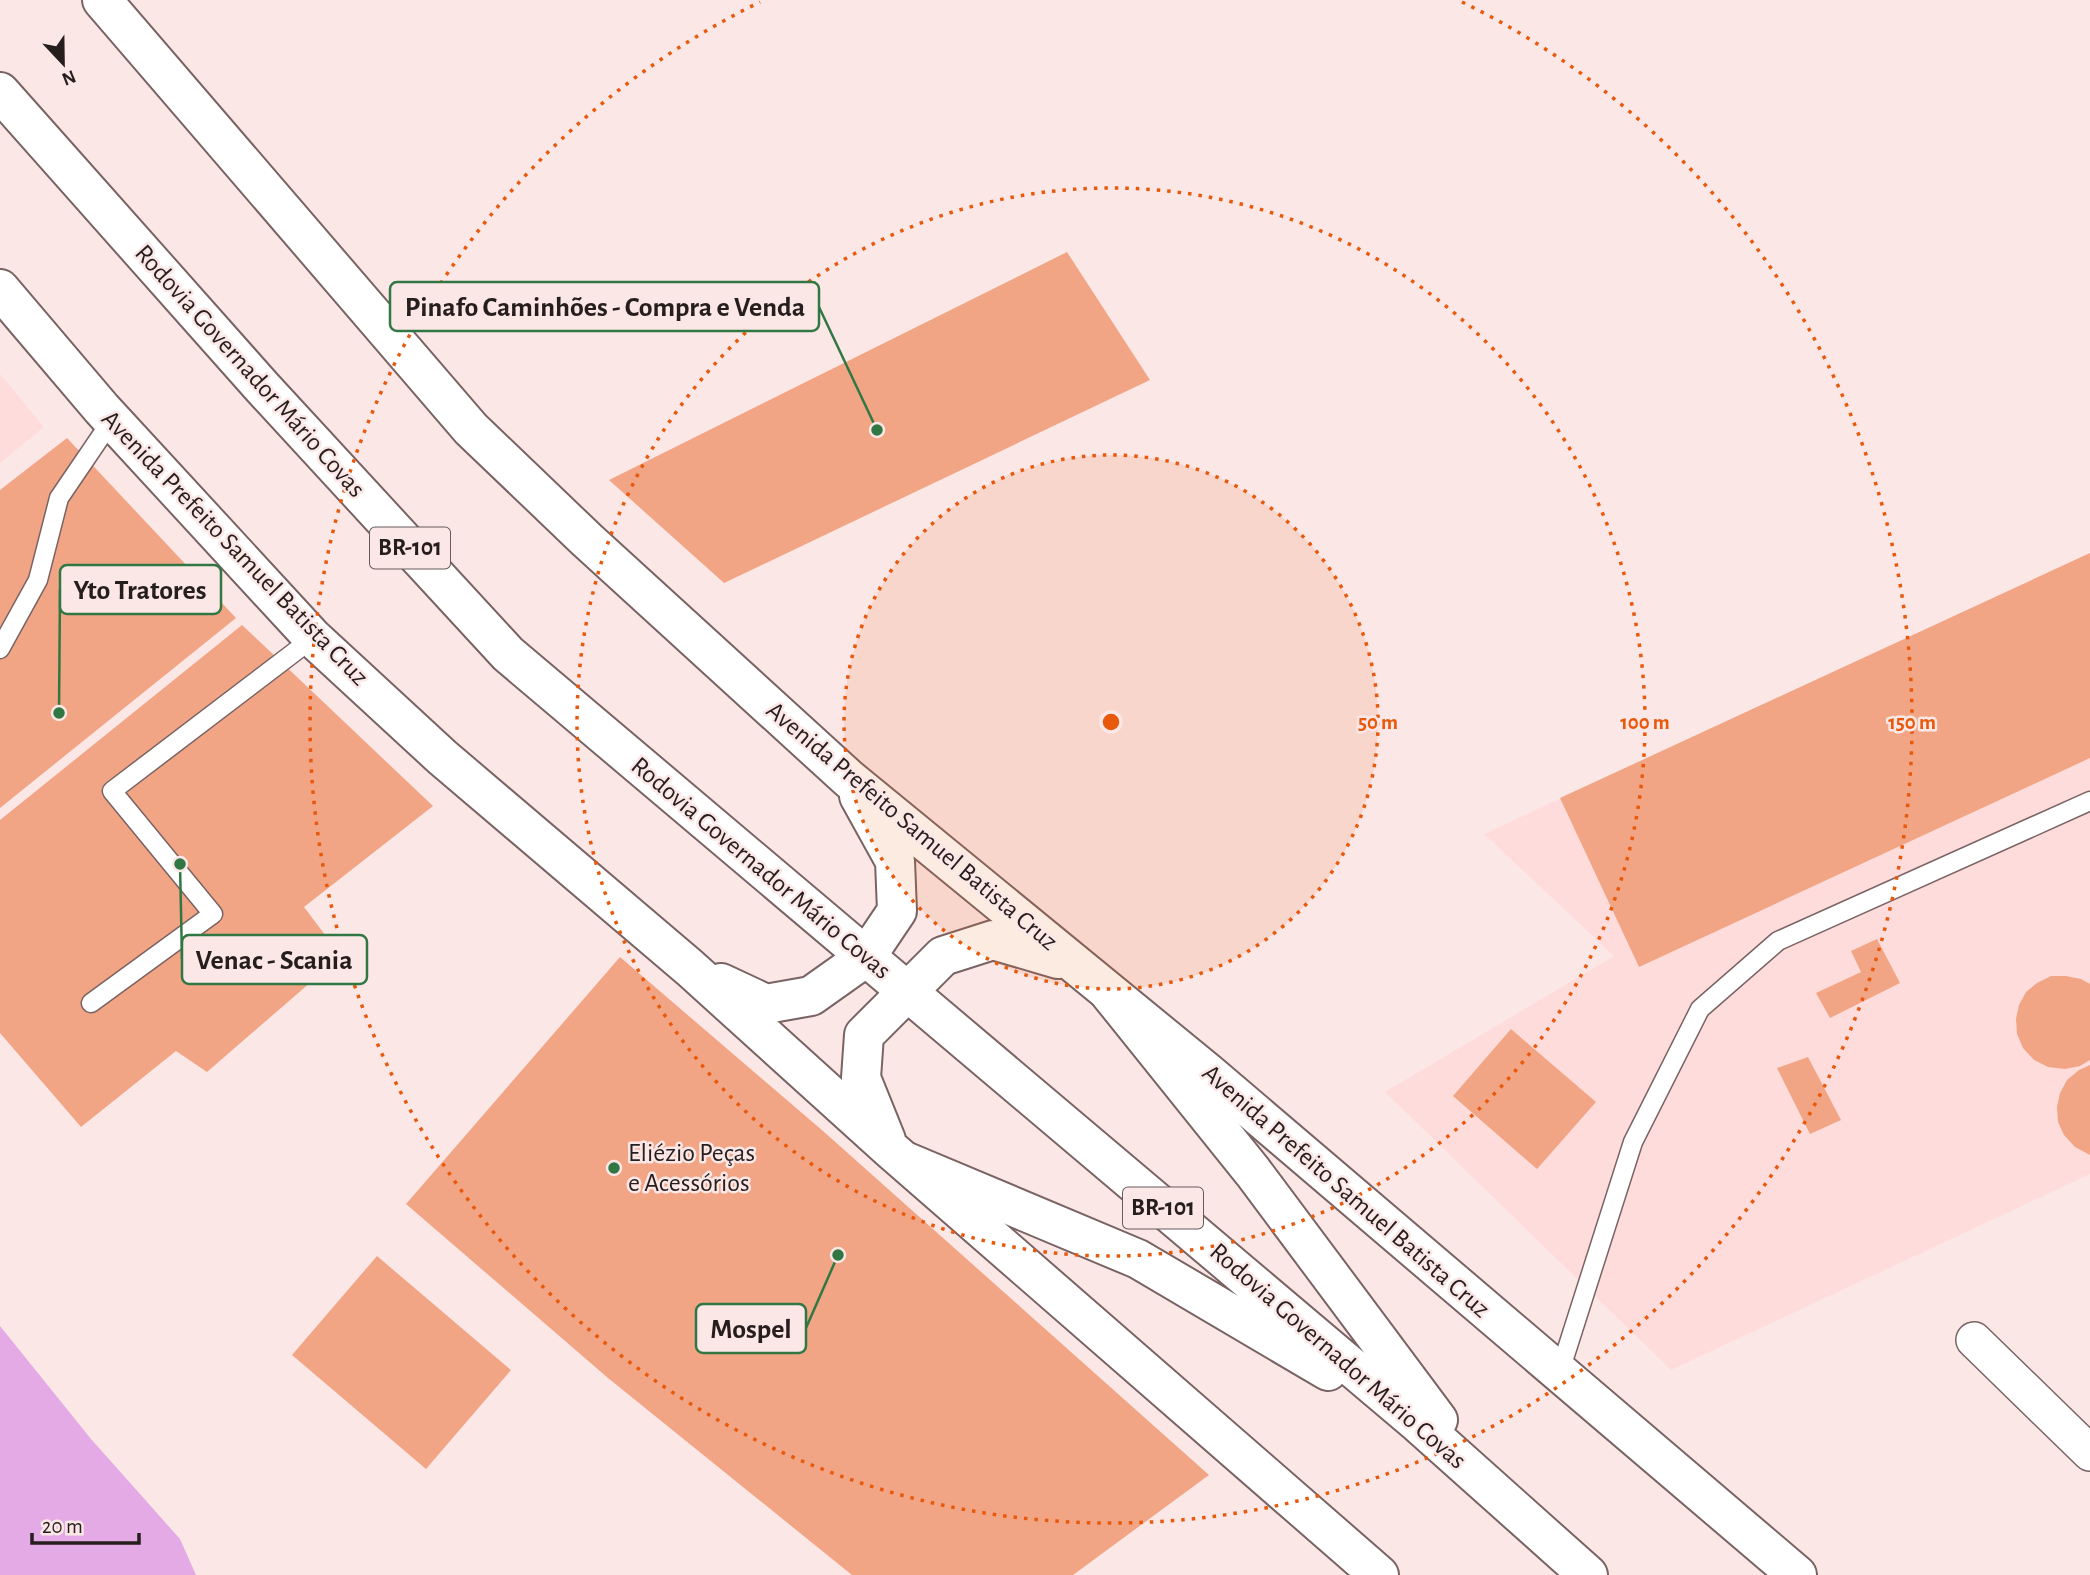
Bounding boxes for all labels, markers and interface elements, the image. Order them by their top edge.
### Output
north arrow [28,28,98,98]
text: N [59,66,78,89]
street label: Rodovia Governador Mário Covas [130,240,370,502]
callout: Pinafo Caminhões - Compra e Venda [390,282,819,331]
text: Pinafo Caminhões - Compra e Venda [405,294,805,322]
street label: Avenida Prefeito Samuel Batista Cruz [97,405,373,691]
road number: BR-101 [370,528,450,568]
callout: Yto Tratores [60,565,221,614]
text: Yto Tratores [73,577,207,605]
street label: Avenida Prefeito Samuel Batista Cruz [761,697,1063,955]
centre of rings [1099,710,1123,734]
text: 50 m [1358,712,1398,733]
text: 100 m [1620,712,1670,733]
text: 150 m [1888,712,1936,733]
street label: Rodovia Governador Mário Covas [626,752,896,984]
callout: Venac - Scania [182,935,367,984]
text: Venac - Scania [195,947,353,975]
street label: Avenida Prefeito Samuel Batista Cruz [1197,1059,1495,1323]
place label: Eliézio Peças e Acessórios [628,1140,755,1196]
marker: Eliézio Peças e Acessórios [606,1160,622,1176]
road number: BR-101 [1123,1188,1203,1228]
street label: Rodovia Governador Mário Covas [1205,1238,1471,1474]
callout: Mospel [696,1304,806,1353]
text: Mospel [710,1316,792,1344]
scale bar [32,1502,138,1546]
text: 20 m [42,1516,83,1537]

